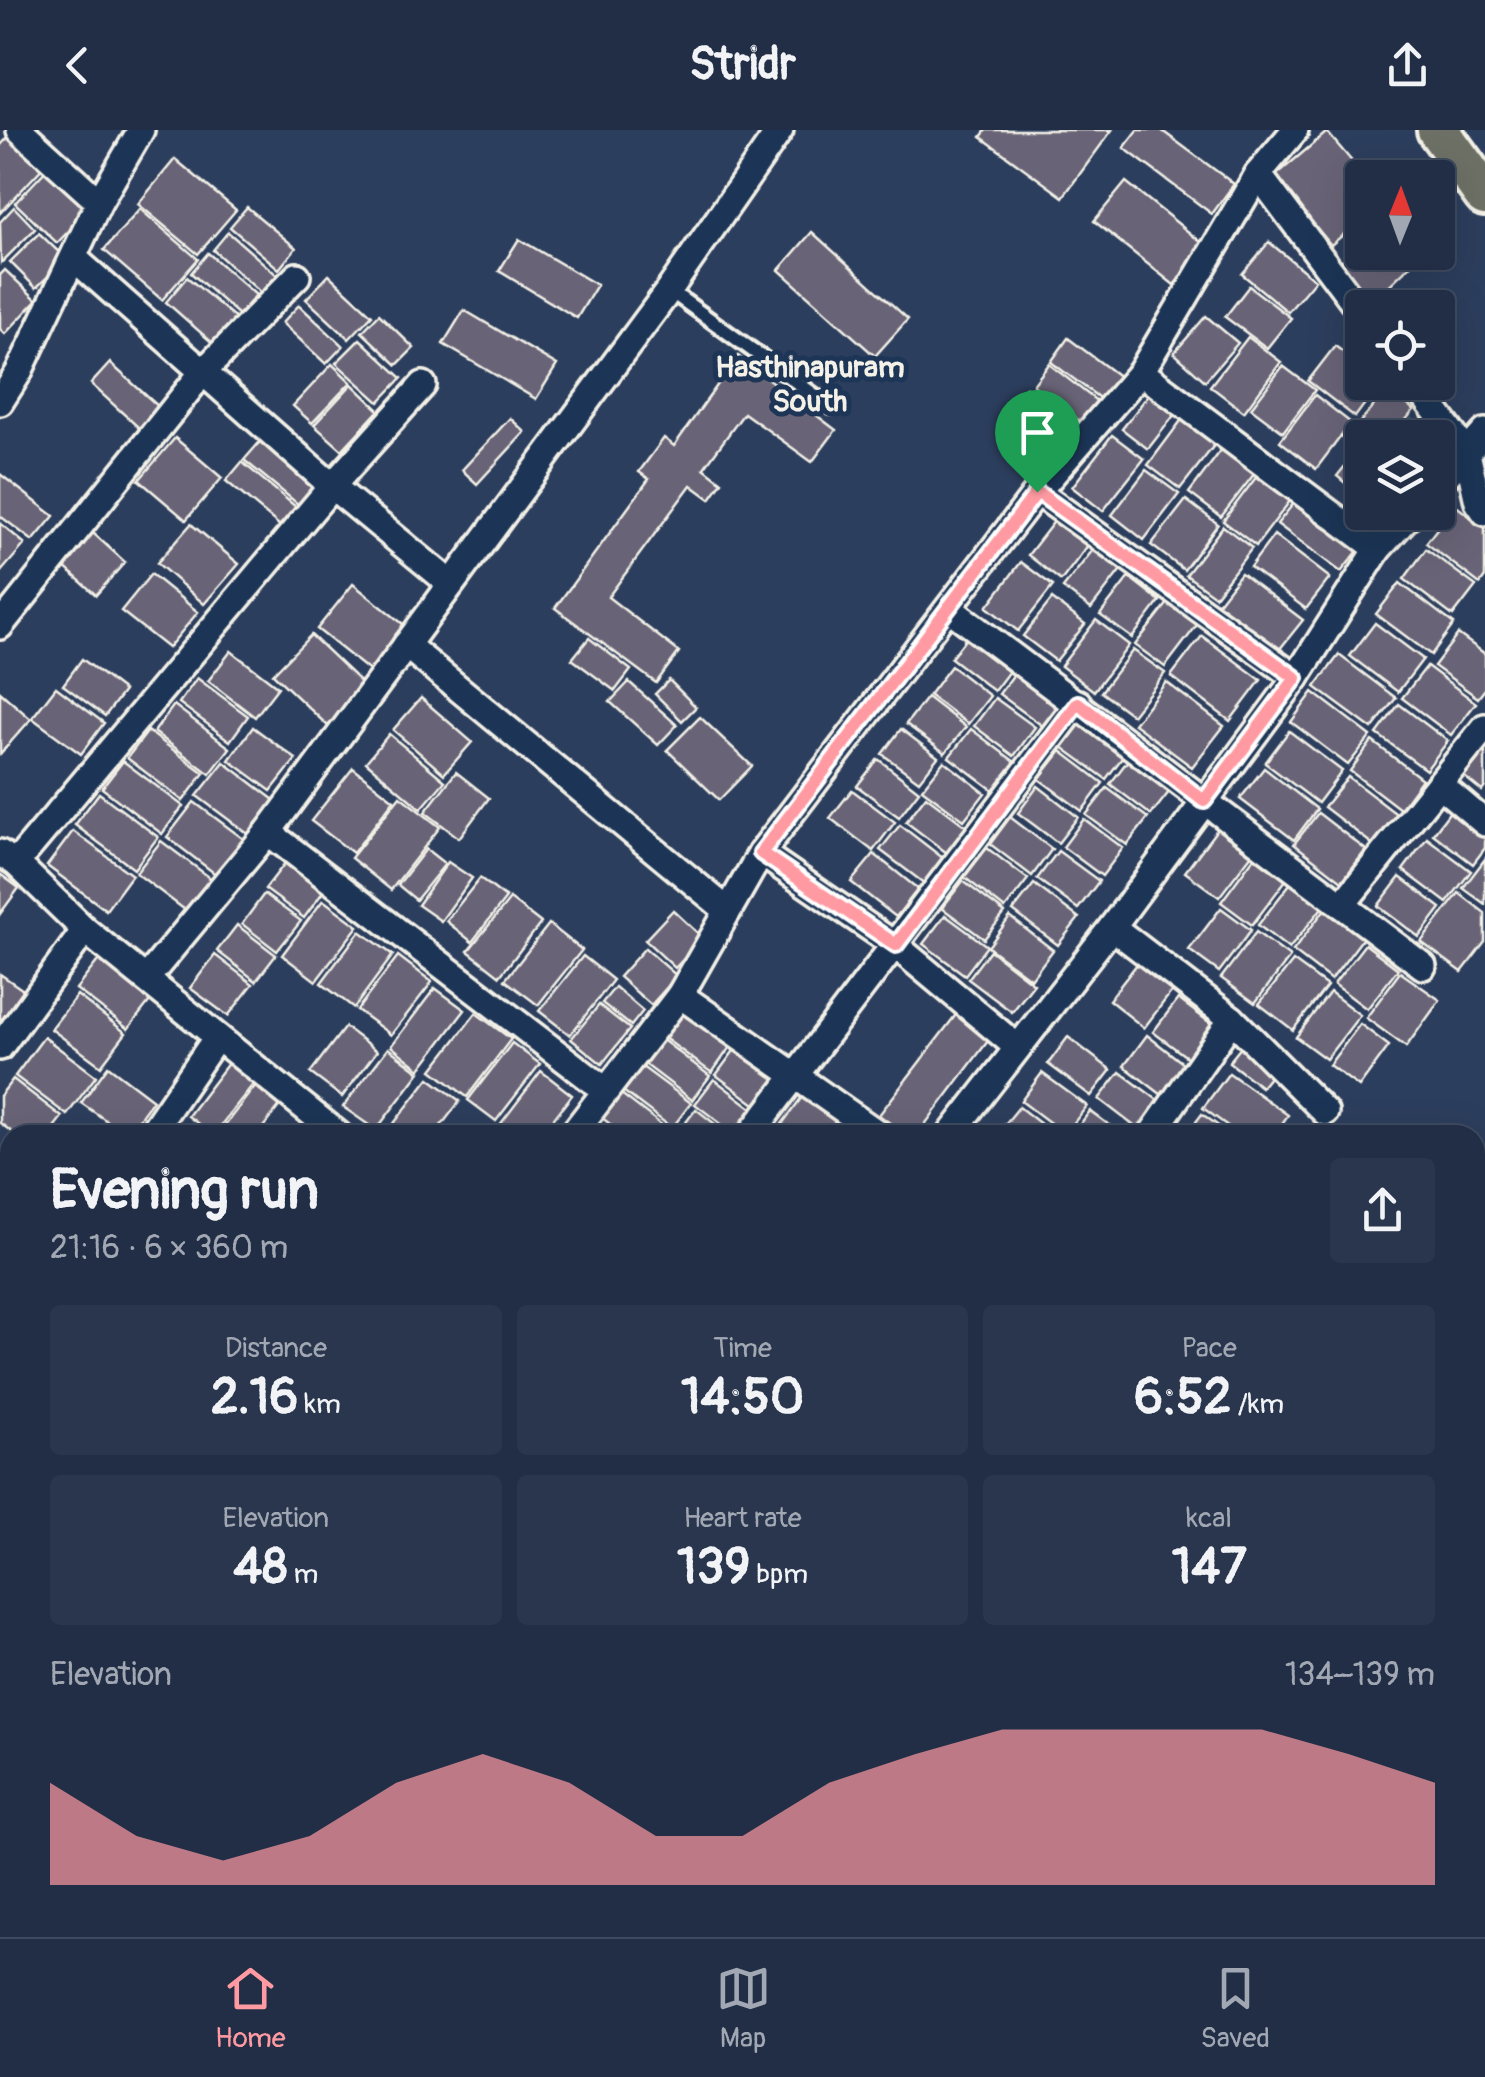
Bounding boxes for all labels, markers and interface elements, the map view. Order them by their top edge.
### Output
text: Stridr [689,37,796,93]
icon: back [50,38,105,93]
icon: share [1380,38,1435,93]
north arrow [1345,160,1455,270]
map controls [1345,160,1455,530]
button: locate [1345,290,1455,400]
district label: Hasthinapuram South [715,349,905,420]
pin [995,390,1080,493]
icon: arrive [1010,405,1065,460]
button: layers [1345,420,1455,530]
text: Evening run [50,1156,319,1225]
button: share [1330,1158,1435,1263]
text: 21:16 · 6 × 360 m [50,1228,288,1268]
text: Distance [225,1331,327,1366]
text: Time [713,1331,772,1366]
text: Pace [1181,1331,1237,1366]
text: 2.16 [211,1366,298,1429]
text: 14:50 [681,1366,804,1429]
text: 6:52 [1134,1366,1232,1429]
text: km [298,1387,341,1422]
text: /km [1232,1387,1284,1422]
text: Elevation [222,1501,329,1536]
text: Heart rate [683,1501,802,1536]
text: kcal [1186,1501,1232,1536]
text: 48 [233,1536,287,1599]
text: 139 [677,1536,750,1599]
text: 147 [1172,1536,1247,1599]
text: m [287,1557,318,1592]
text: bpm [750,1557,808,1592]
text: Elevation [50,1655,172,1695]
text: 134–139 m [1285,1655,1435,1695]
tab: Home [215,1961,286,2056]
tab: Map [716,1961,771,2056]
tab: Saved [1201,1961,1270,2056]

